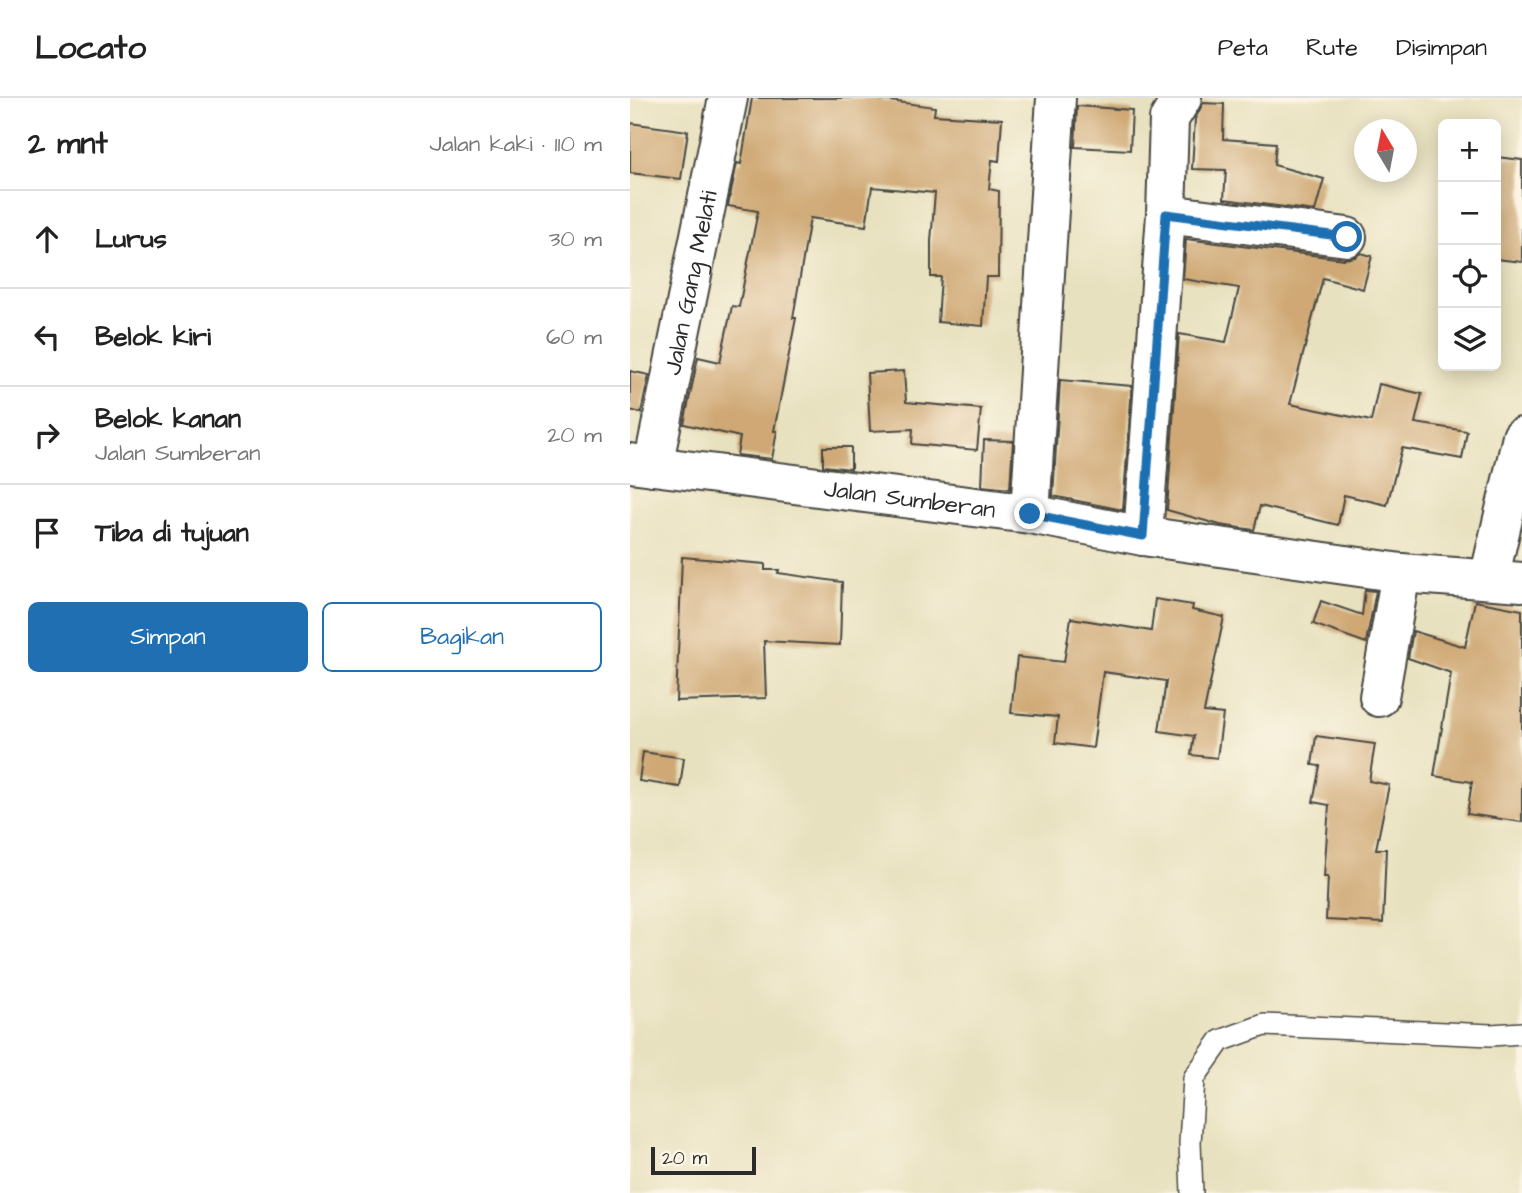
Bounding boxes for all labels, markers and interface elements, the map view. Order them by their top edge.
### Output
text: Locato [35,25,146,71]
text: Peta [1218,31,1268,65]
text: Rute [1306,31,1358,65]
text: Disimpan [1396,31,1487,65]
north arrow [1354,119,1417,182]
map controls [1438,119,1501,371]
button: + [1438,119,1501,182]
text: 2 mnt [28,123,108,165]
text: Jalan kaki · 110 m [430,128,602,160]
button: − [1438,182,1501,245]
street label: Jalan Gang Melati [656,187,727,378]
icon: ahead [28,220,66,258]
text: Lurus [95,221,167,257]
route start [1331,221,1362,252]
text: 30 m [549,223,602,255]
button: locate [1438,245,1501,308]
button: layers [1438,308,1501,371]
icon: left [28,318,66,356]
text: Belok kiri [95,319,211,355]
text: 60 m [546,321,602,353]
text: Belok kanan [95,401,241,437]
icon: right [28,416,66,454]
text: 20 m [547,419,602,451]
text: Jalan Sumberan [95,437,261,469]
street label: Jalan Sumberan [822,472,997,527]
route end [1014,498,1045,529]
icon: arrive [28,514,66,552]
text: Tiba di tujuan [95,515,249,551]
button: Simpan [28,602,308,672]
button: Bagikan [322,602,602,672]
scale bar [651,1144,756,1176]
text: 20 m [662,1145,707,1172]

